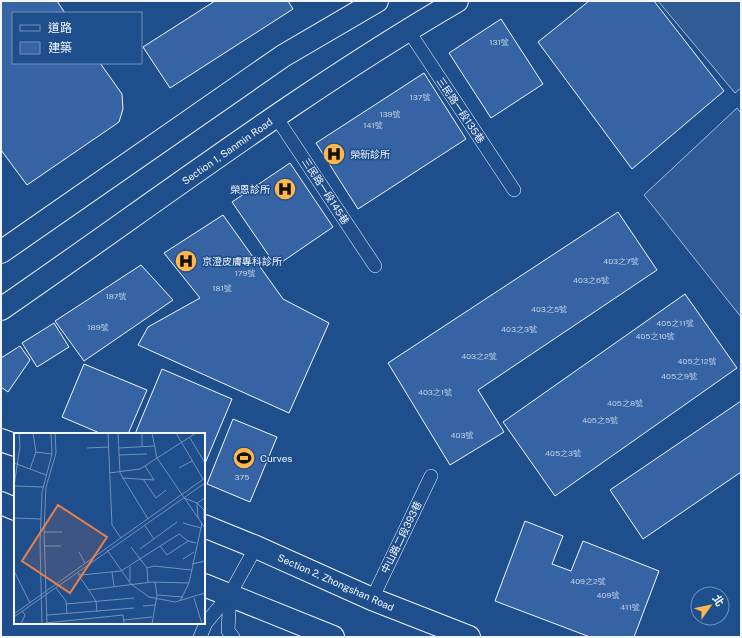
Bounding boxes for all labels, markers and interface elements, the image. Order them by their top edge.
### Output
legend [12,12,142,64]
text: 道路 [48,21,72,35]
house number: 131號 [489,37,509,47]
text: 建築 [48,41,72,55]
street label: 三民路一段135巷 [435,75,487,145]
house number: 137號 [410,92,430,102]
house number: 139號 [379,109,401,119]
street label: Section 1, Sanmin Road [179,115,275,187]
house number: 141號 [363,120,383,130]
hospital icon: 榮新診所 [321,141,347,167]
place label: 榮新診所 [350,148,390,160]
street label: 三民路一段145巷 [300,156,352,226]
hospital icon: 榮恩診所 [272,176,298,202]
place label: 榮恩診所 [230,183,270,195]
hospital icon: 京澄皮膚專科診所 [173,248,199,274]
place label: 京澄皮膚專科診所 [202,255,282,267]
house number: 403之7號 [603,256,639,266]
house number: 179號 [235,268,255,278]
house number: 403之6號 [573,275,609,285]
house number: 181號 [212,283,232,293]
house number: 187號 [105,291,127,301]
house number: 403之5號 [531,304,567,314]
house number: 405之11號 [656,318,694,328]
house number: 189號 [87,322,109,332]
house number: 403之3號 [501,324,537,334]
house number: 405之10號 [635,331,675,341]
house number: 403之2號 [461,351,497,361]
house number: 405之12號 [677,356,717,366]
house number: 405之9號 [661,371,697,381]
house number: 403之1號 [418,387,452,397]
house number: 405之8號 [607,398,643,408]
house number: 405之5號 [582,415,618,425]
house number: 403號 [451,430,473,440]
inset map [14,433,205,624]
sports icon: Curves [231,445,257,471]
house number: 405之3號 [545,448,581,458]
place label: Curves [260,452,292,464]
house number: 375 [235,472,249,482]
street label: 中山路二段393巷 [378,499,424,575]
street label: Section 2, Zhongshan Road [276,551,396,613]
house number: 409之2號 [570,576,606,586]
north arrow [690,586,730,626]
house number: 409號 [597,590,619,600]
text: 北 [710,593,726,608]
house number: 411號 [620,602,640,612]

